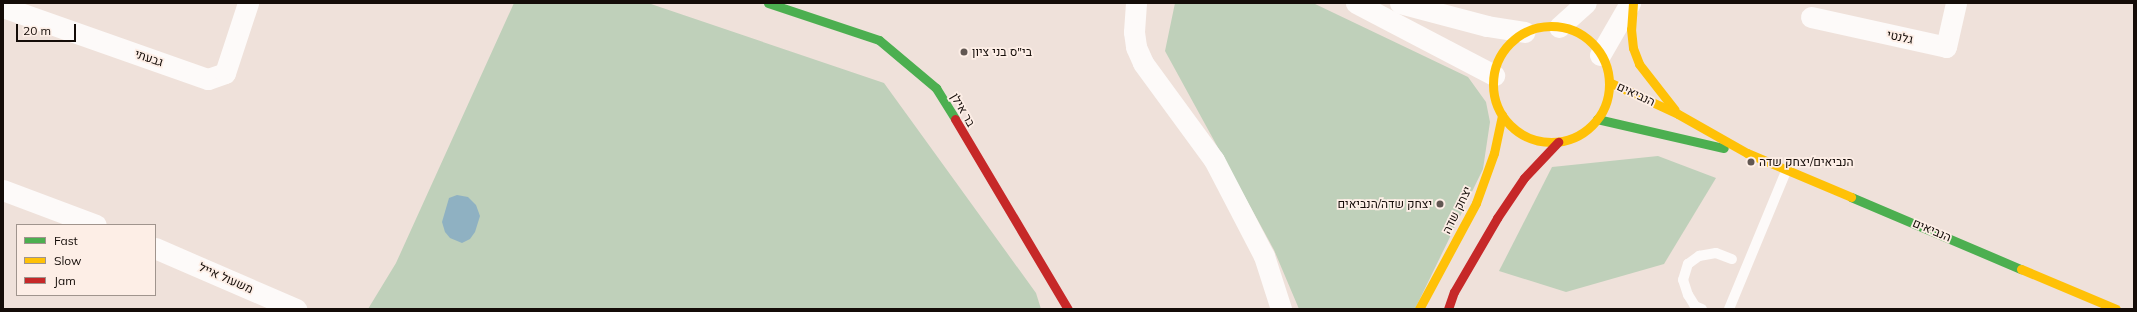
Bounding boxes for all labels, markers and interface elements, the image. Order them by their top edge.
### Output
scale bar [18,16,78,42]
text: 20 m [23,23,51,38]
street label: גלנטי [1886,27,1914,47]
place label: בי"ס בני ציון [972,45,1032,59]
street label: גבעתי [133,46,165,70]
marker: בי"ס בני ציון [959,47,969,57]
street label: הנביאים [1615,79,1657,109]
street label: בר אילן [948,91,978,129]
place label: הנביאים/יצחק שדה [1759,155,1854,169]
marker: הנביאים/יצחק שדה [1746,157,1756,167]
street label: יצחק שדה [1439,184,1475,236]
place label: יצחק שדה/הנביאים [1337,197,1432,211]
marker: יצחק שדה/הנביאים [1435,199,1445,209]
street label: הנביאים [1911,216,1953,244]
legend [16,224,156,296]
text: Fast [54,233,78,248]
text: Slow [54,253,82,268]
street label: משעול אייל [197,260,255,296]
text: Jam [54,273,76,288]

